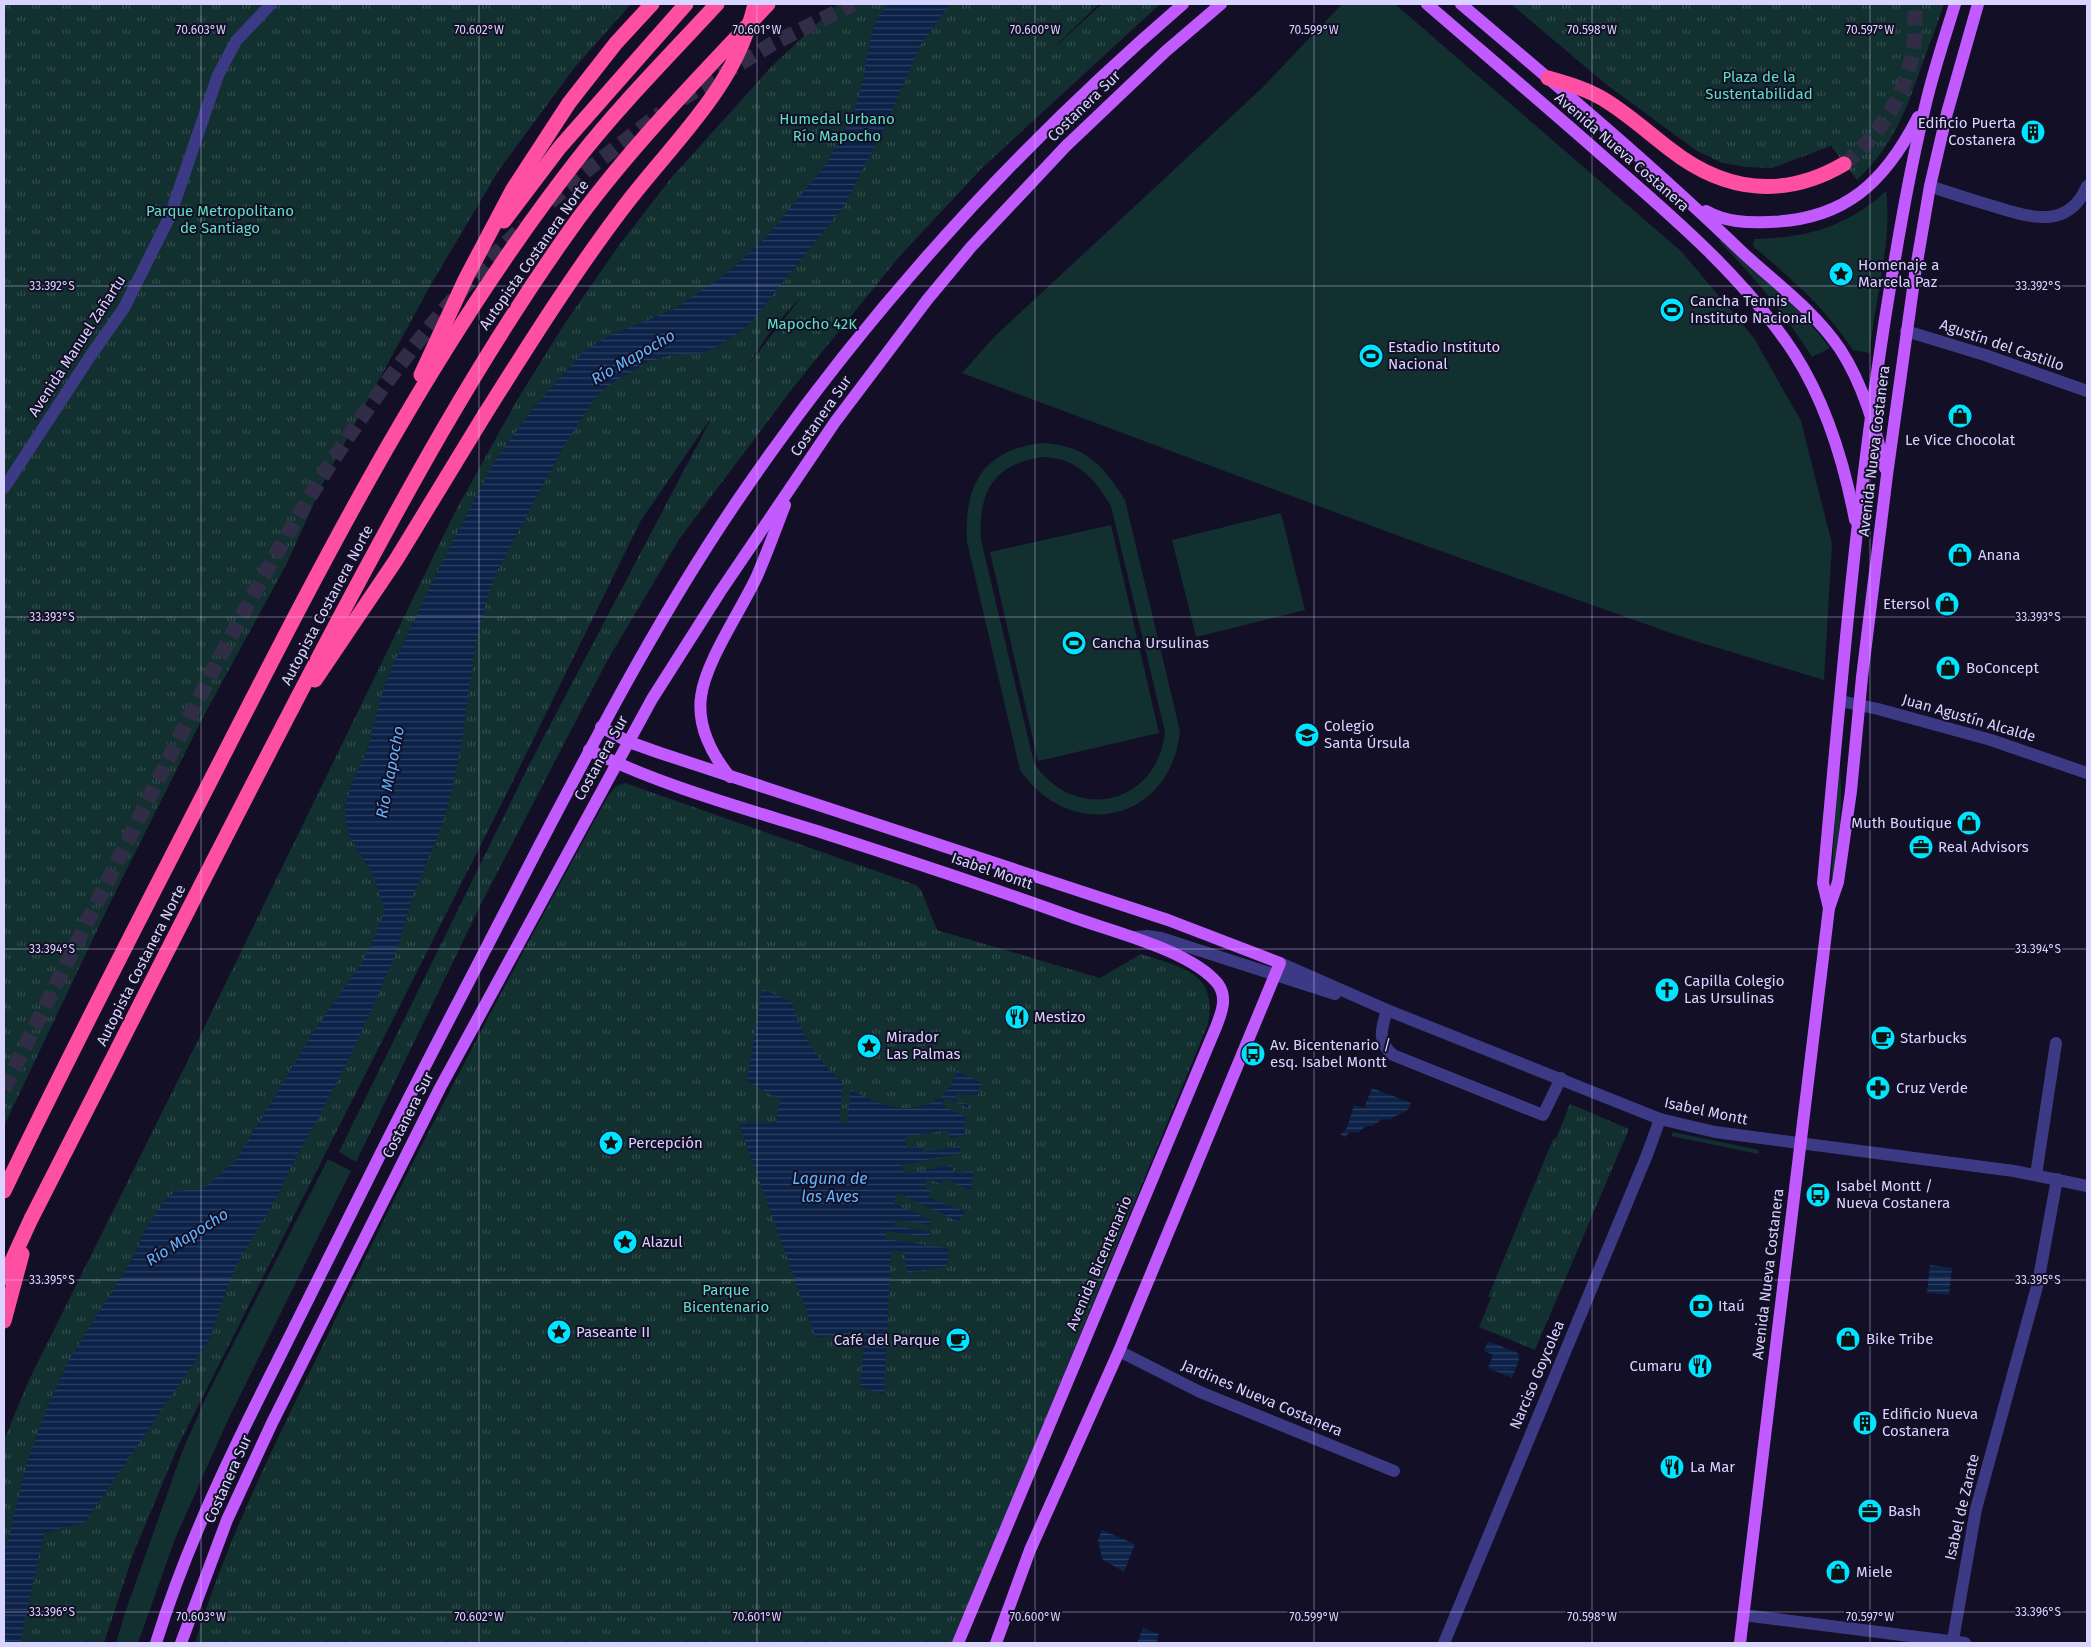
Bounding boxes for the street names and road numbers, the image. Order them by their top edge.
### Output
street label: Costanera Sur [1044,67,1124,145]
street label: Avenida Nueva Costanera [1551,89,1693,215]
street label: Autopista Costanera Norte [475,177,593,333]
street label: Avenida Manuel Zañartu [25,272,129,420]
street label: Agustín del Castillo [1937,315,2067,375]
street label: Avenida Nueva Costanera [1855,364,1893,538]
street label: Costanera Sur [787,372,856,460]
street label: Autopista Costanera Norte [277,522,377,688]
street label: Juan Agustín Alcalde [1900,690,2038,746]
street label: Costanera Sur [570,712,632,804]
street label: Isabel Montt [949,849,1036,894]
street label: Autopista Costanera Norte [92,881,190,1049]
street label: Costanera Sur [379,1069,438,1161]
street label: Isabel Montt [1663,1093,1750,1129]
street label: Avenida Nueva Costanera [1749,1187,1787,1361]
street label: Avenida Bicentenario [1062,1193,1136,1333]
street label: Narciso Goycolea [1506,1318,1568,1432]
street label: Jardines Nueva Costanera [1179,1356,1345,1440]
street label: Costanera Sur [201,1432,256,1526]
street label: Isabel de Zarate [1941,1452,1983,1562]

